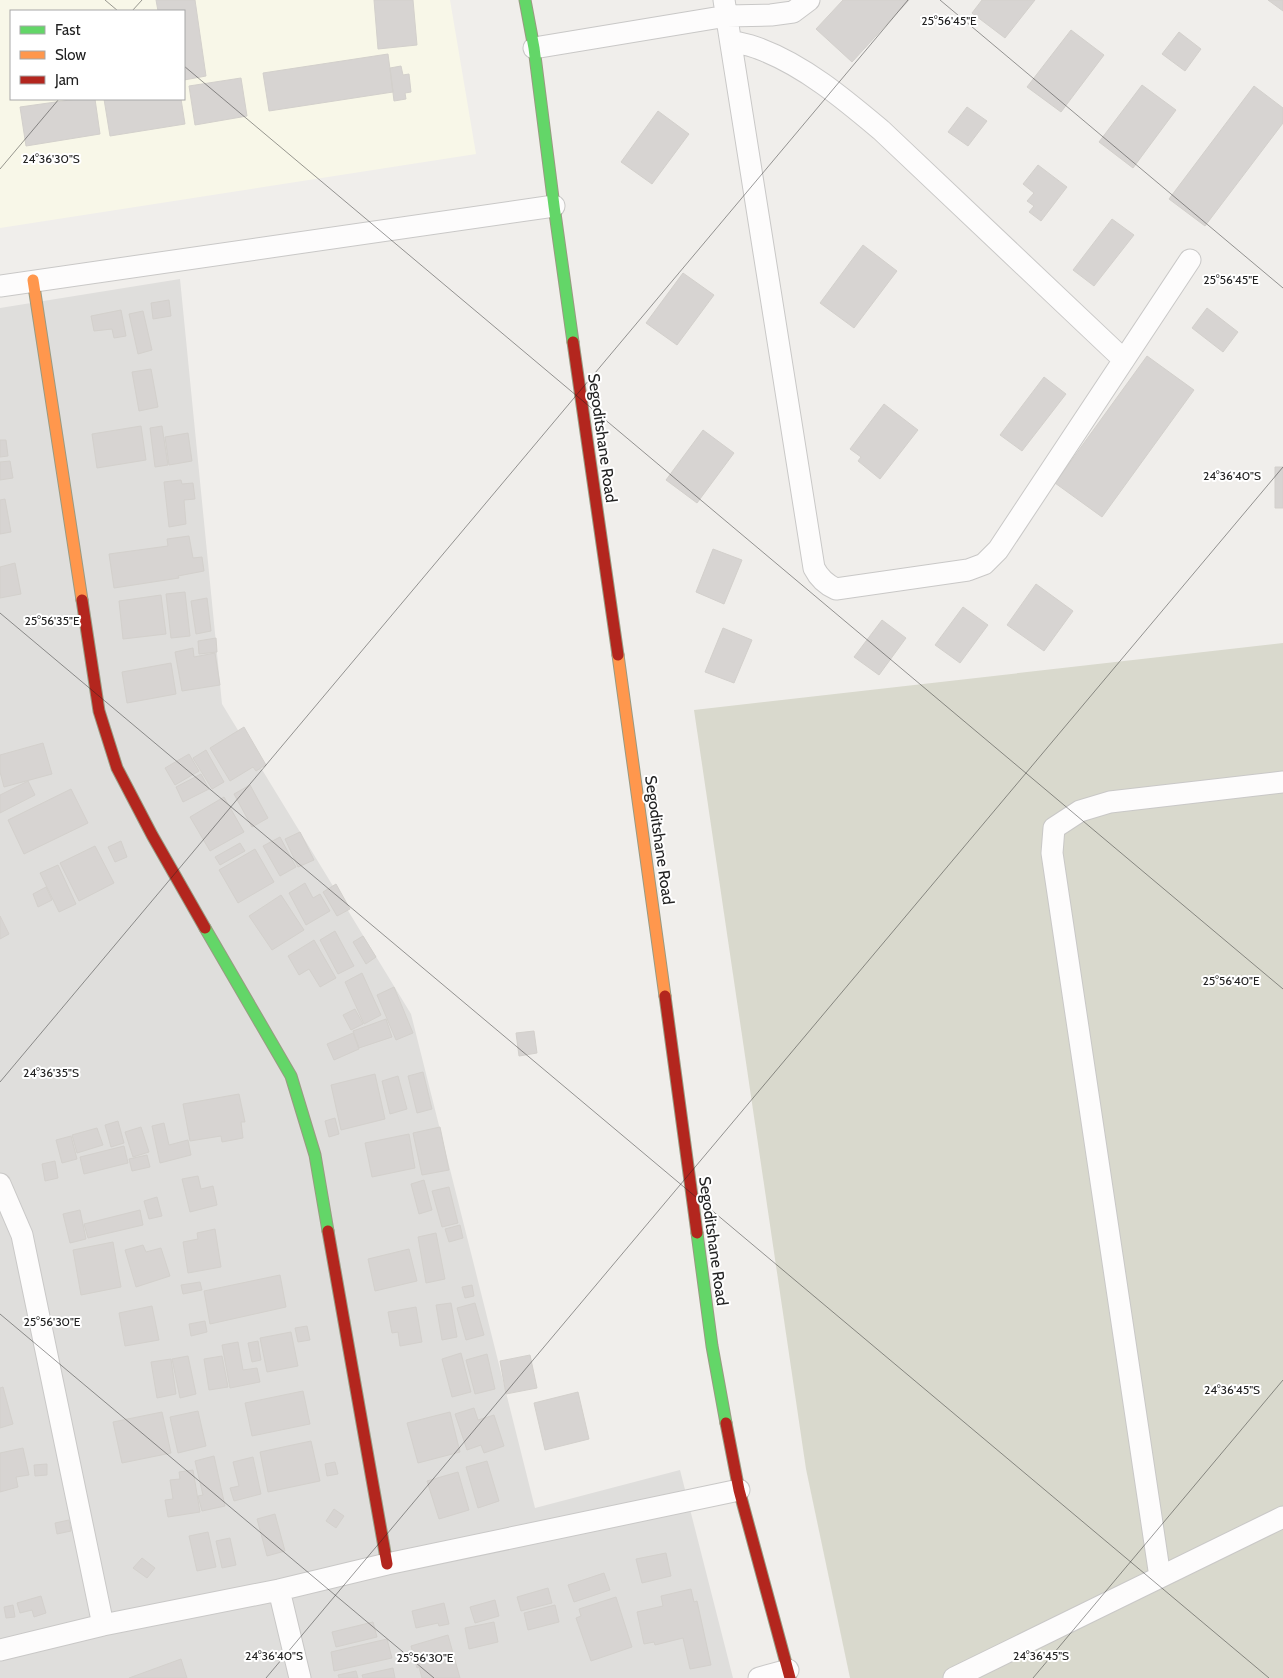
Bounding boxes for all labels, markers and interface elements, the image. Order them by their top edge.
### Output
legend [10,10,185,100]
text: 25°56'45"E [921,13,977,28]
text: Fast [55,21,80,39]
text: Slow [55,46,86,64]
text: Jam [54,71,79,89]
text: 24°36'30"S [22,151,80,166]
text: 25°56'45"E [1203,272,1259,287]
street label: Segoditshane Road [584,372,621,504]
text: 24°36'40"S [1203,468,1261,483]
text: 25°56'35"E [24,613,80,628]
street label: Segoditshane Road [641,774,678,906]
text: 25°56'40"E [1202,973,1260,988]
text: 24°36'35"S [23,1065,79,1080]
street label: Segoditshane Road [695,1175,732,1307]
text: 25°56'30"E [23,1314,81,1329]
text: 24°36'45"S [1204,1382,1260,1397]
text: 24°36'40"S [245,1648,303,1663]
text: 24°36'45"S [1013,1648,1069,1663]
text: 25°56'30"E [396,1650,454,1665]

